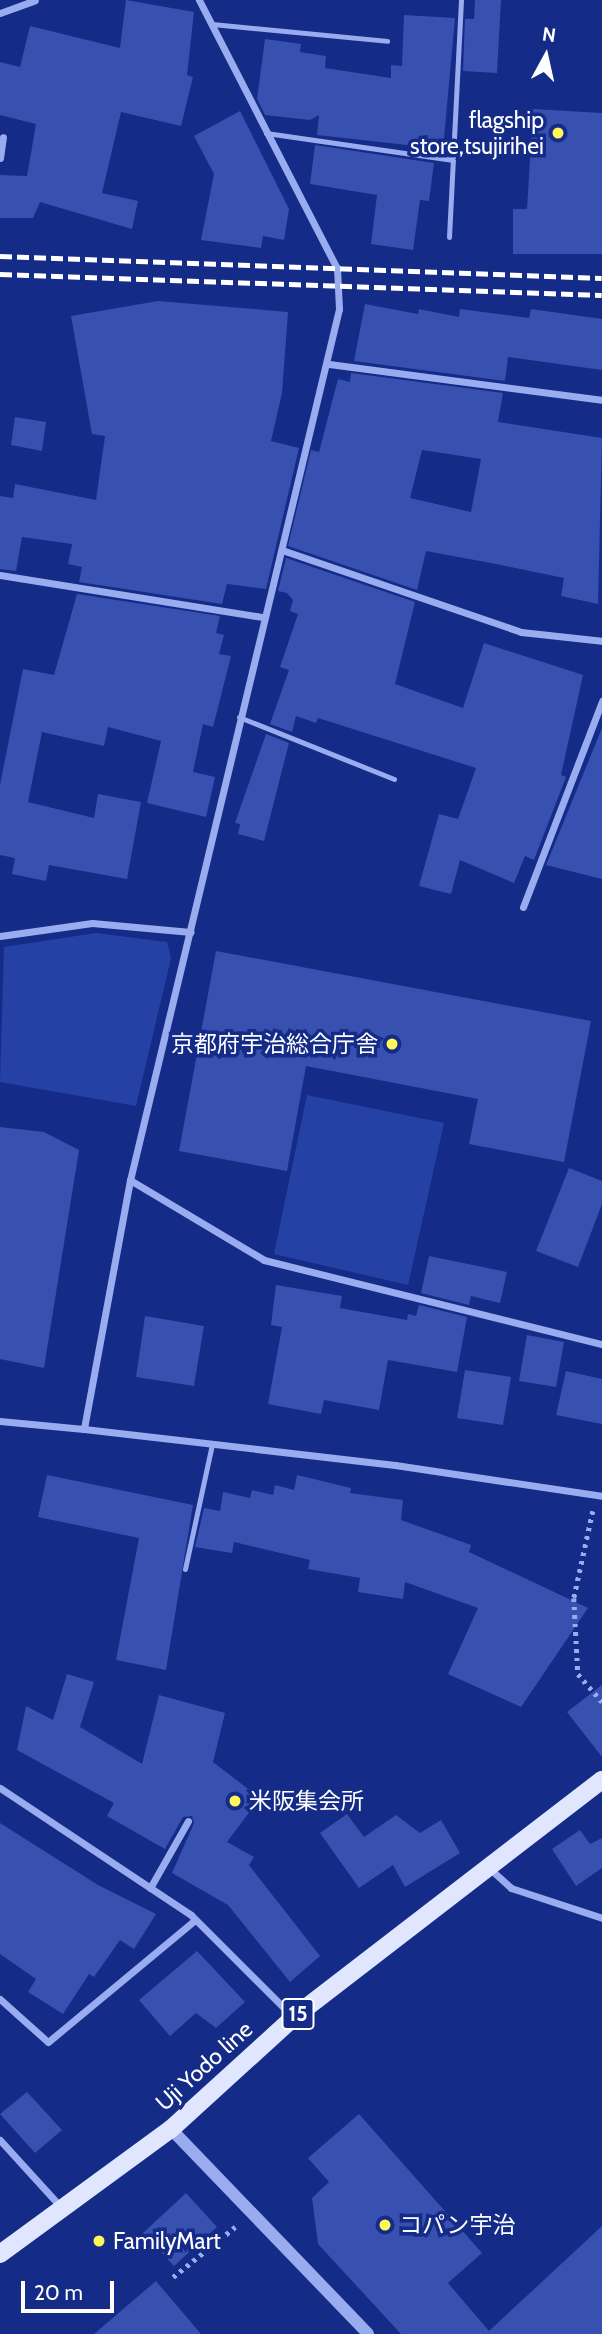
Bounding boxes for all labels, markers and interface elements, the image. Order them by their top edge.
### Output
north arrow [511,21,581,91]
text: N [541,22,557,47]
place label: flagship store,tsujirihei [410,106,544,160]
marker: flagship store,tsujirihei [550,125,566,141]
place label: 京都府宇治総合庁舎 [171,1030,378,1058]
marker: 京都府宇治総合庁舎 [384,1036,400,1052]
place label: 米阪集会所 [249,1787,364,1815]
marker: 米阪集会所 [227,1793,243,1809]
road number: 15 [280,1996,316,2032]
street label: Uji Yodo line [150,2015,258,2117]
place label: コパン宇治 [399,2211,514,2239]
marker: コパン宇治 [377,2217,393,2233]
place label: FamilyMart [113,2227,221,2255]
marker: FamilyMart [91,2233,107,2249]
scale bar [24,2268,117,2312]
text: 20 m [34,2280,83,2305]

